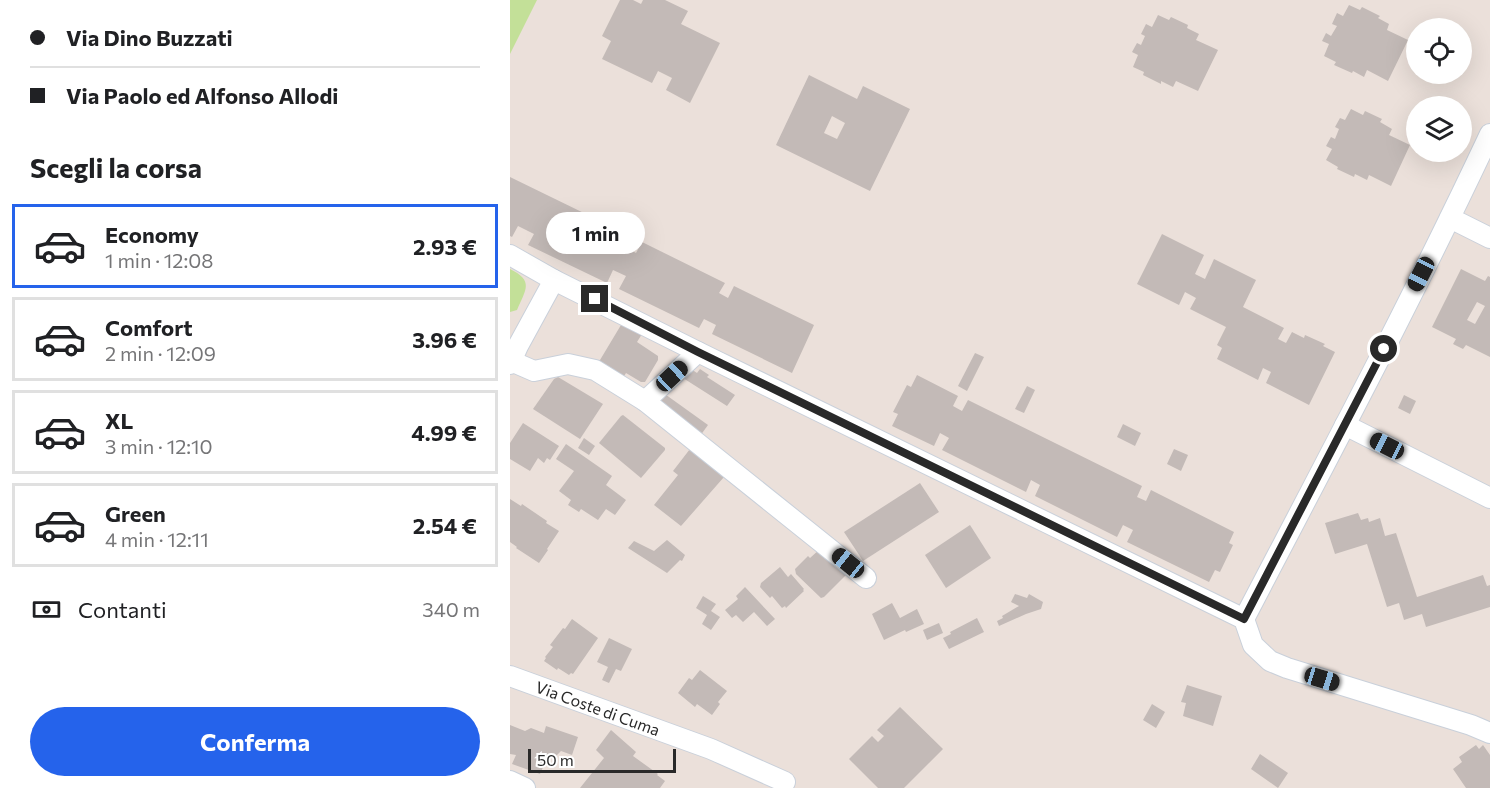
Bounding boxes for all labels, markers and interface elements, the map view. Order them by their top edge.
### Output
map controls [1406,18,1472,162]
button: locate [1406,18,1472,84]
text: Via Dino Buzzati [66,24,233,51]
text: Via Paolo ed Alfonso Allodi [66,82,338,109]
button: layers [1406,96,1472,162]
text: Scegli la corsa [30,151,202,184]
callout: 1 min [546,212,644,254]
icon: car [33,219,87,273]
text: Economy [105,221,199,248]
text: 1 min [572,221,619,245]
text: 2.93 € [413,233,477,260]
text: 1 min · 12:08 [105,248,213,272]
car [1405,254,1437,294]
route end [581,285,608,312]
icon: car [33,312,87,366]
text: Comfort [105,314,193,341]
text: 3.96 € [412,326,477,353]
route start [1370,335,1397,362]
text: 2 min · 12:09 [105,341,216,365]
car [653,357,691,395]
icon: car [33,405,87,459]
text: XL [105,407,133,434]
text: 4.99 € [411,419,477,446]
car [1367,430,1407,462]
text: 3 min · 12:10 [105,434,213,458]
icon: car [33,498,87,552]
text: Green [105,500,166,527]
text: 2.54 € [413,512,477,539]
text: 4 min · 12:11 [105,527,209,551]
car [828,545,868,581]
icon: cash [30,593,63,626]
text: Contanti [78,596,167,623]
text: 340 m [422,597,480,621]
car [1302,665,1342,693]
street label: Via Coste di Cuma [533,677,663,739]
button: Conferma [30,707,480,776]
scale bar [528,746,676,774]
text: 50 m [537,750,574,769]

